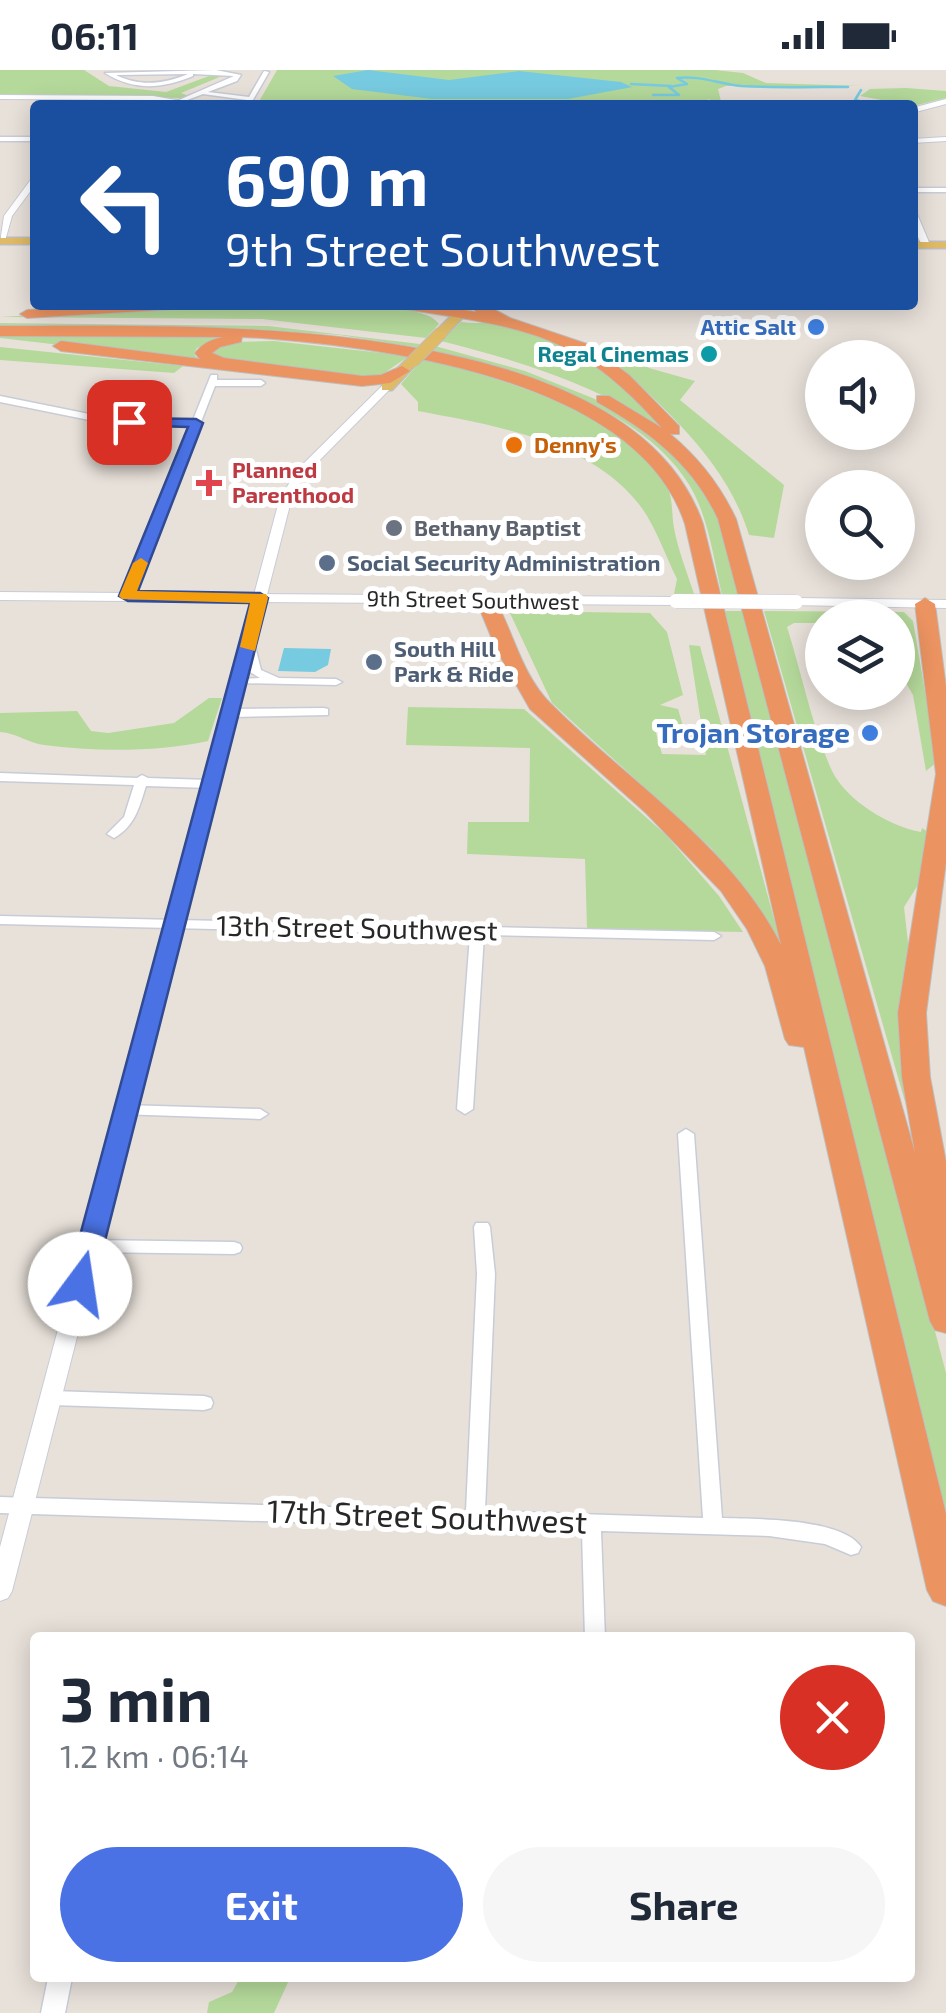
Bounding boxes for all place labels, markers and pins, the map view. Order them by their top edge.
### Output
place label: Attic Salt [700,313,796,339]
marker: Attic Salt [805,316,827,338]
place label: Regal Cinemas [538,340,689,366]
marker: Regal Cinemas [698,343,720,365]
pin [87,380,172,465]
place label: Denny's [534,431,617,458]
marker: Denny's [503,434,525,456]
place label: Planned Parenthood [232,456,354,507]
marker: Planned Parenthood [196,470,222,496]
place label: Bethany Baptist [414,514,581,541]
marker: Bethany Baptist [383,517,405,539]
place label: Social Security Administration [347,549,661,576]
marker: Social Security Administration [316,552,338,574]
place label: South Hill Park & Ride [394,635,514,686]
marker: South Hill Park & Ride [363,651,385,673]
place label: Trojan Storage [656,715,850,749]
marker: Trojan Storage [859,722,881,744]

